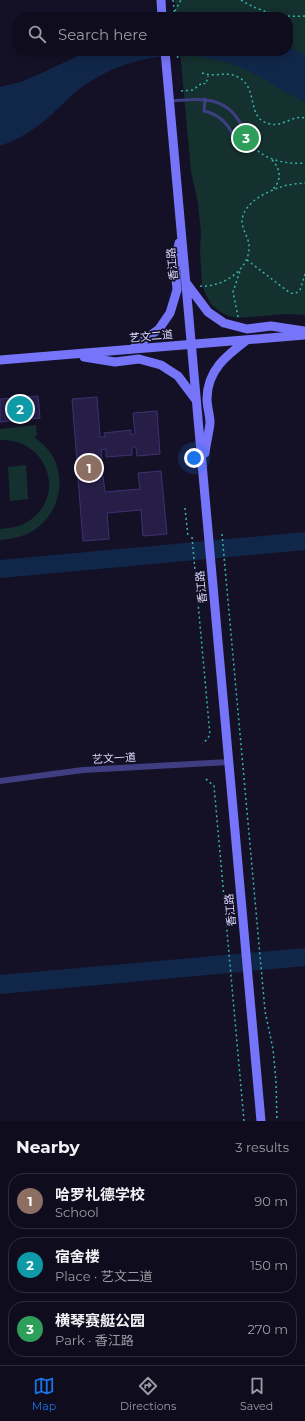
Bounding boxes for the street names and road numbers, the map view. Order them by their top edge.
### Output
street label: 香江路 [164,247,180,281]
street label: 艺文二道 [128,327,174,345]
street label: 香江路 [193,570,209,604]
street label: 艺文一道 [92,750,136,766]
street label: 香江路 [222,893,238,927]

